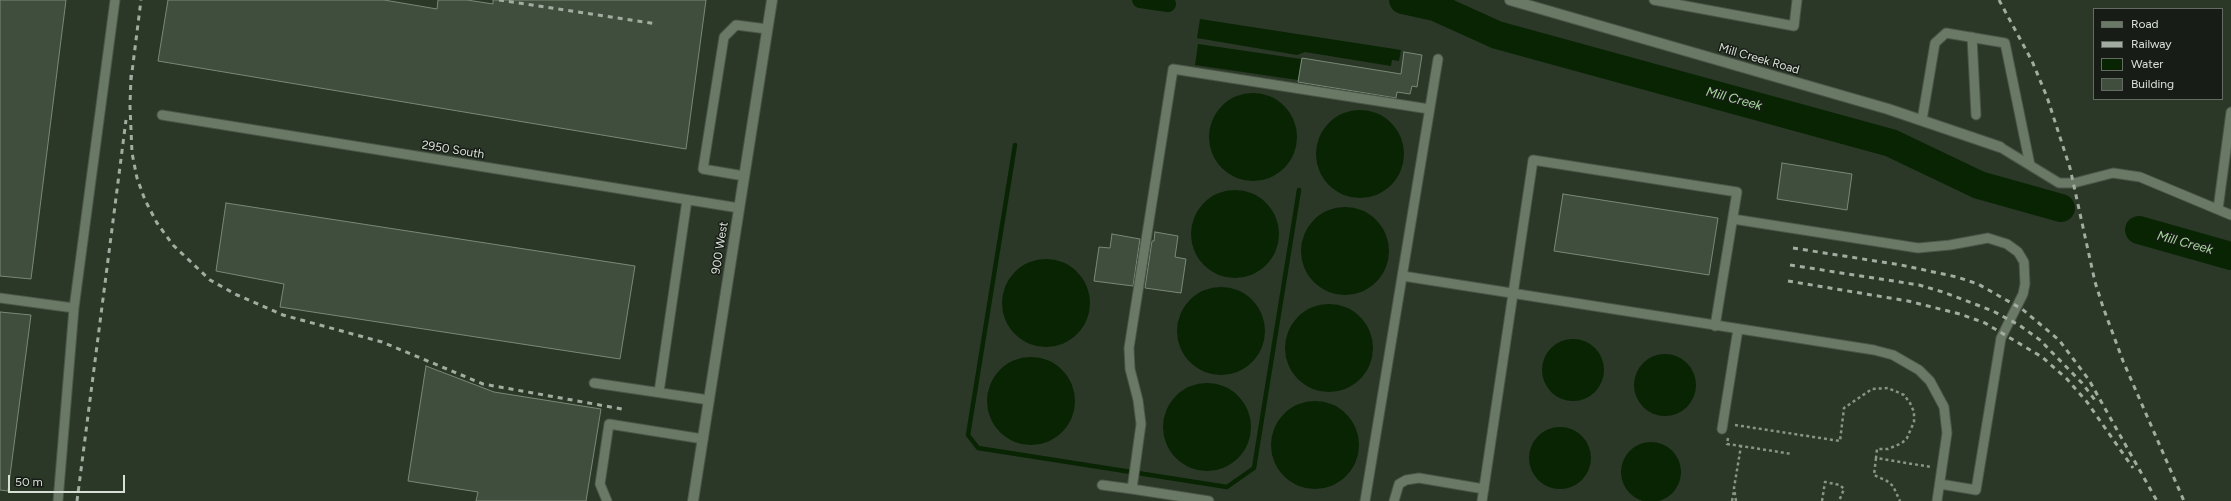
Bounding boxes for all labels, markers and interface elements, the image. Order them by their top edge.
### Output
legend [2093,8,2223,100]
text: Road [2131,17,2159,31]
text: Railway [2131,37,2172,51]
street label: Mill Creek Road [1717,41,1801,77]
text: Water [2131,57,2163,71]
text: Building [2131,77,2174,91]
water label: Mill Creek [1704,84,1764,114]
street label: 2950 South [421,138,485,162]
street label: 900 West [709,221,731,275]
water label: Mill Creek [2155,228,2215,258]
scale bar [10,467,127,493]
text: 50 m [15,475,43,489]

